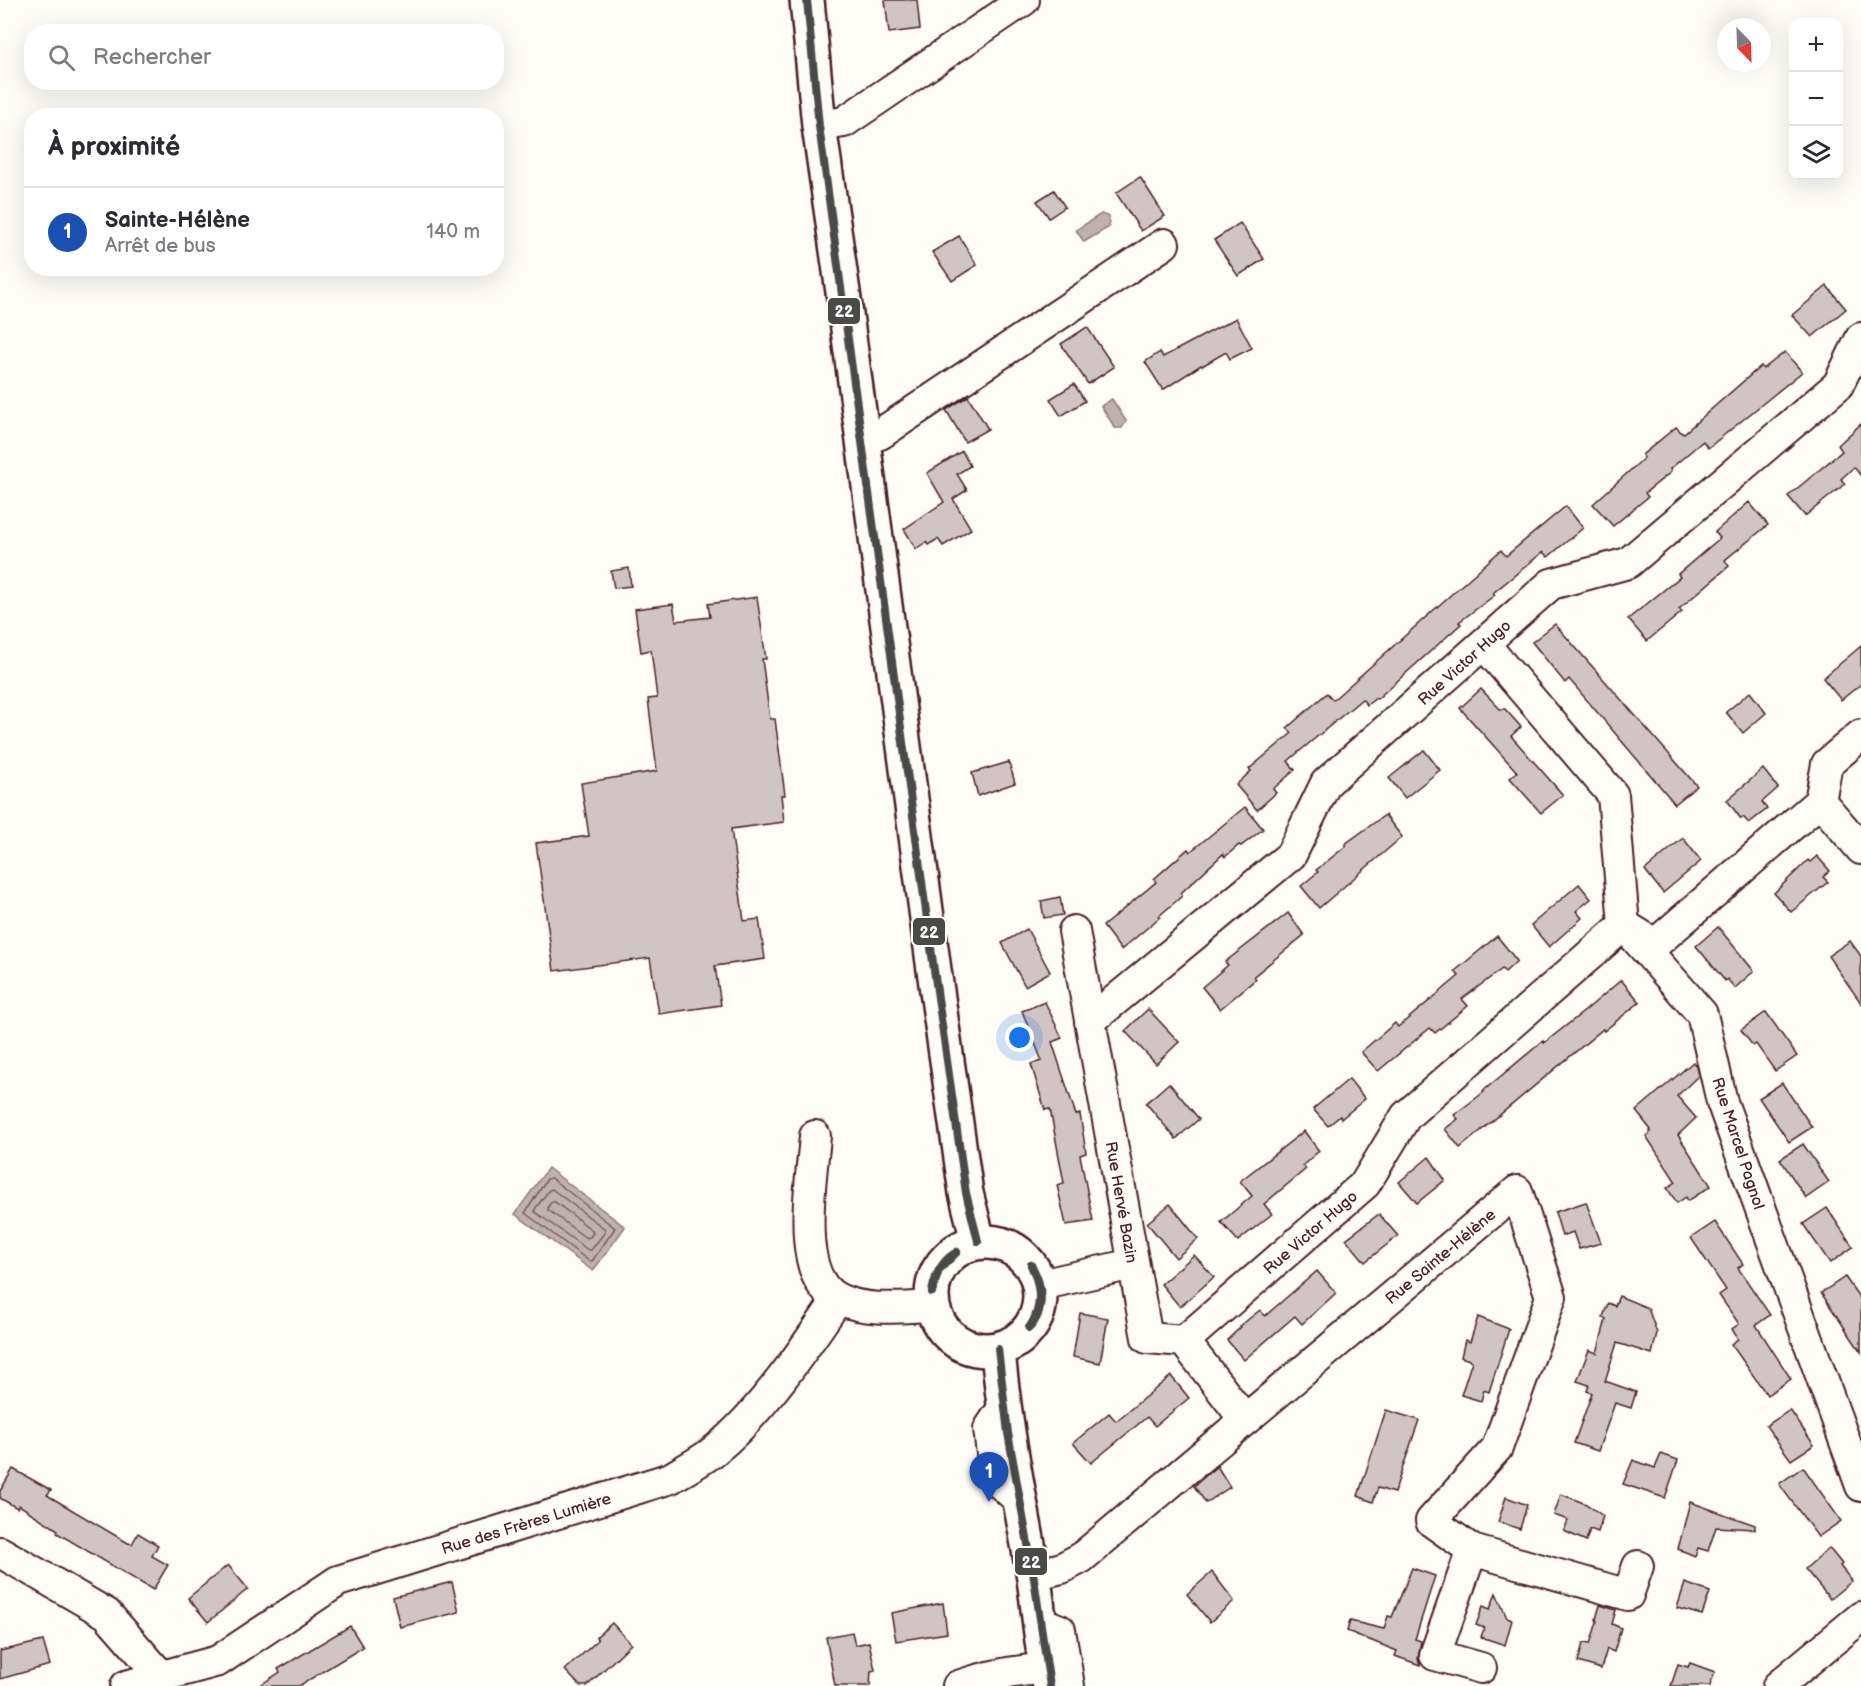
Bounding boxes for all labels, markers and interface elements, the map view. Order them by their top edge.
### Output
north arrow [1717,18,1771,72]
map controls [1789,18,1843,180]
button: + [1789,18,1843,72]
search box [24,24,504,90]
icon: search [45,41,78,74]
text: Rechercher [93,44,211,71]
button: − [1789,72,1843,126]
button: layers [1789,126,1843,180]
text: À proximité [48,132,180,163]
text: Sainte-Hélène [105,207,250,234]
text: 1 [63,220,72,244]
text: 140 m [426,220,480,244]
text: Arrêt de bus [105,234,216,258]
line badge: 22 [827,297,861,325]
text: 22 [834,303,854,322]
street label: Rue Victor Hugo [1415,616,1515,710]
line badge: 22 [912,917,946,946]
text: 22 [919,924,939,943]
your location [1005,1023,1034,1052]
street label: Rue Marcel Pagnol [1707,1075,1768,1212]
street label: Rue Hervé Bazin [1100,1140,1141,1264]
street label: Rue Victor Hugo [1260,1187,1362,1279]
street label: Rue Sainte-Hélène [1382,1205,1500,1309]
pin: 1 [970,1452,1008,1502]
street label: Rue des Frères Lumière [439,1489,614,1559]
line badge: 22 [1014,1547,1048,1576]
text: 22 [1021,1554,1041,1573]

